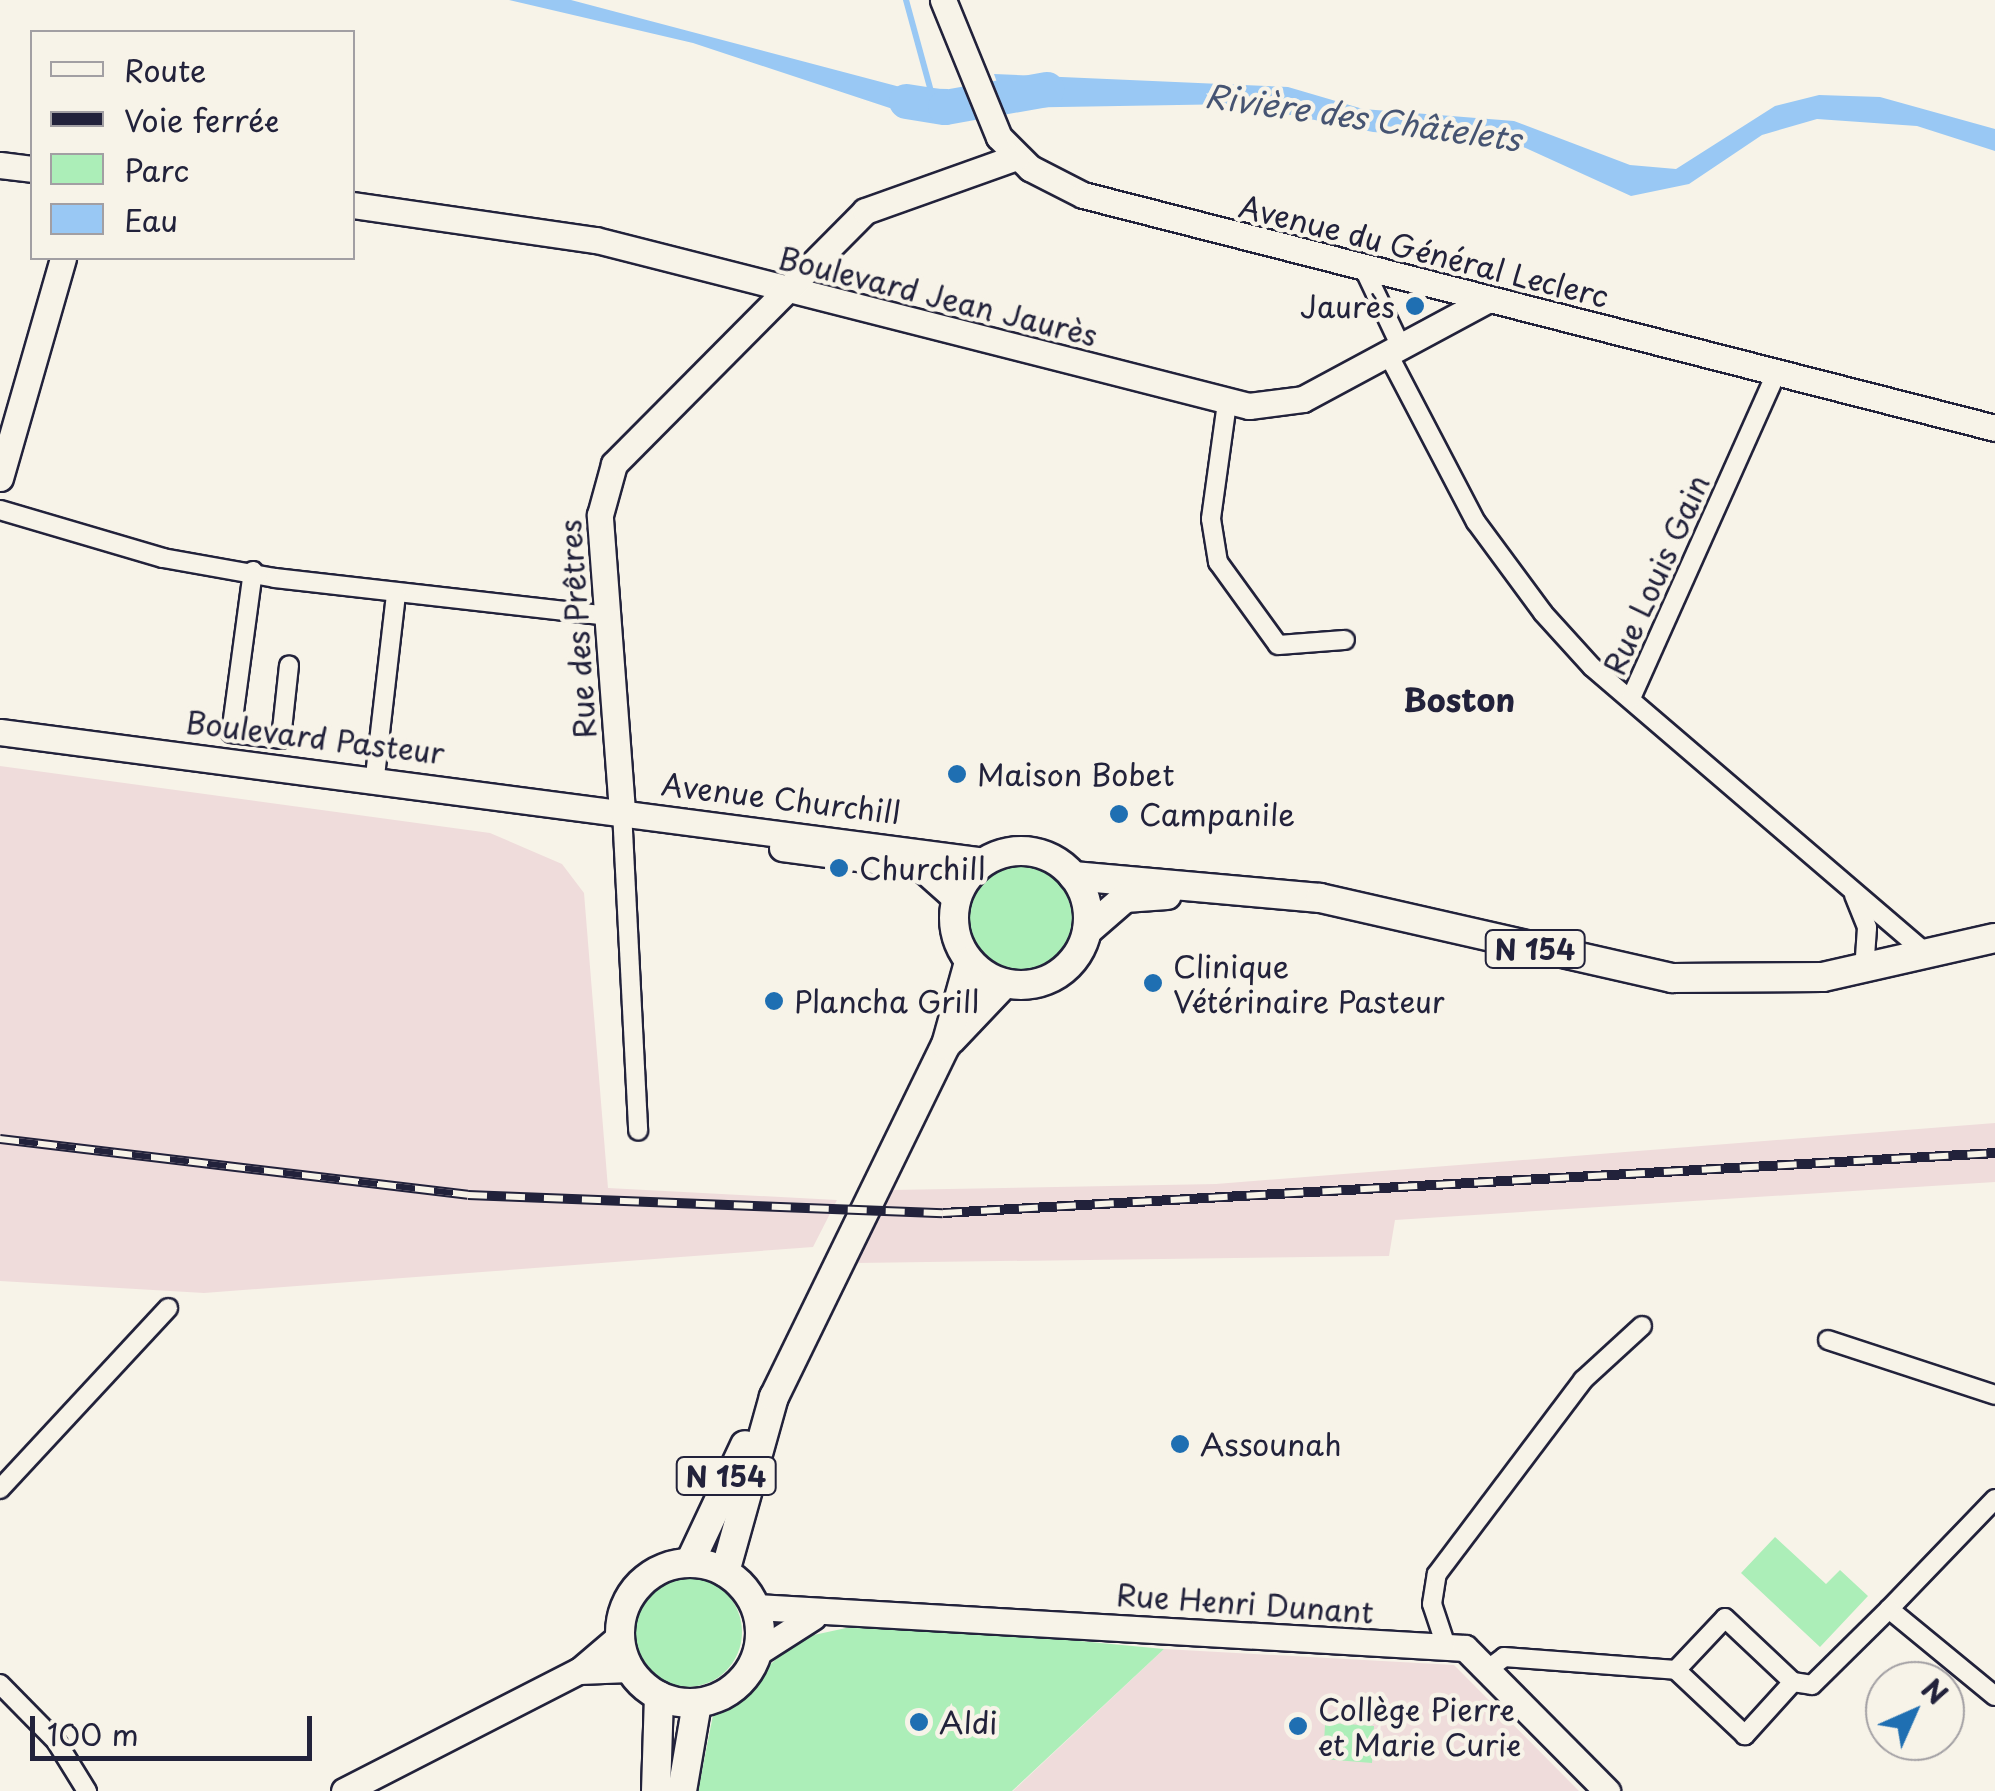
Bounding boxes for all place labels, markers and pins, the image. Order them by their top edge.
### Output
place label: Jaurès [1300,288,1395,324]
marker: Jaurès [1404,295,1426,317]
place label: Maison Bobet [977,756,1174,792]
marker: Maison Bobet [946,763,968,785]
place label: Campanile [1139,796,1295,832]
marker: Campanile [1108,803,1130,825]
place label: Churchill [859,850,986,886]
marker: Churchill [828,857,850,879]
place label: Clinique Vétérinaire Pasteur [1173,948,1446,1018]
marker: Clinique Vétérinaire Pasteur [1142,972,1164,994]
place label: Plancha Grill [794,983,980,1019]
marker: Plancha Grill [763,990,785,1012]
place label: Assounah [1200,1426,1342,1462]
marker: Assounah [1169,1433,1191,1455]
place label: Collège Pierre et Marie Curie [1318,1691,1527,1762]
place label: Aldi [939,1704,997,1740]
marker: Aldi [908,1711,930,1733]
marker: Collège Pierre et Marie Curie [1287,1715,1309,1737]

